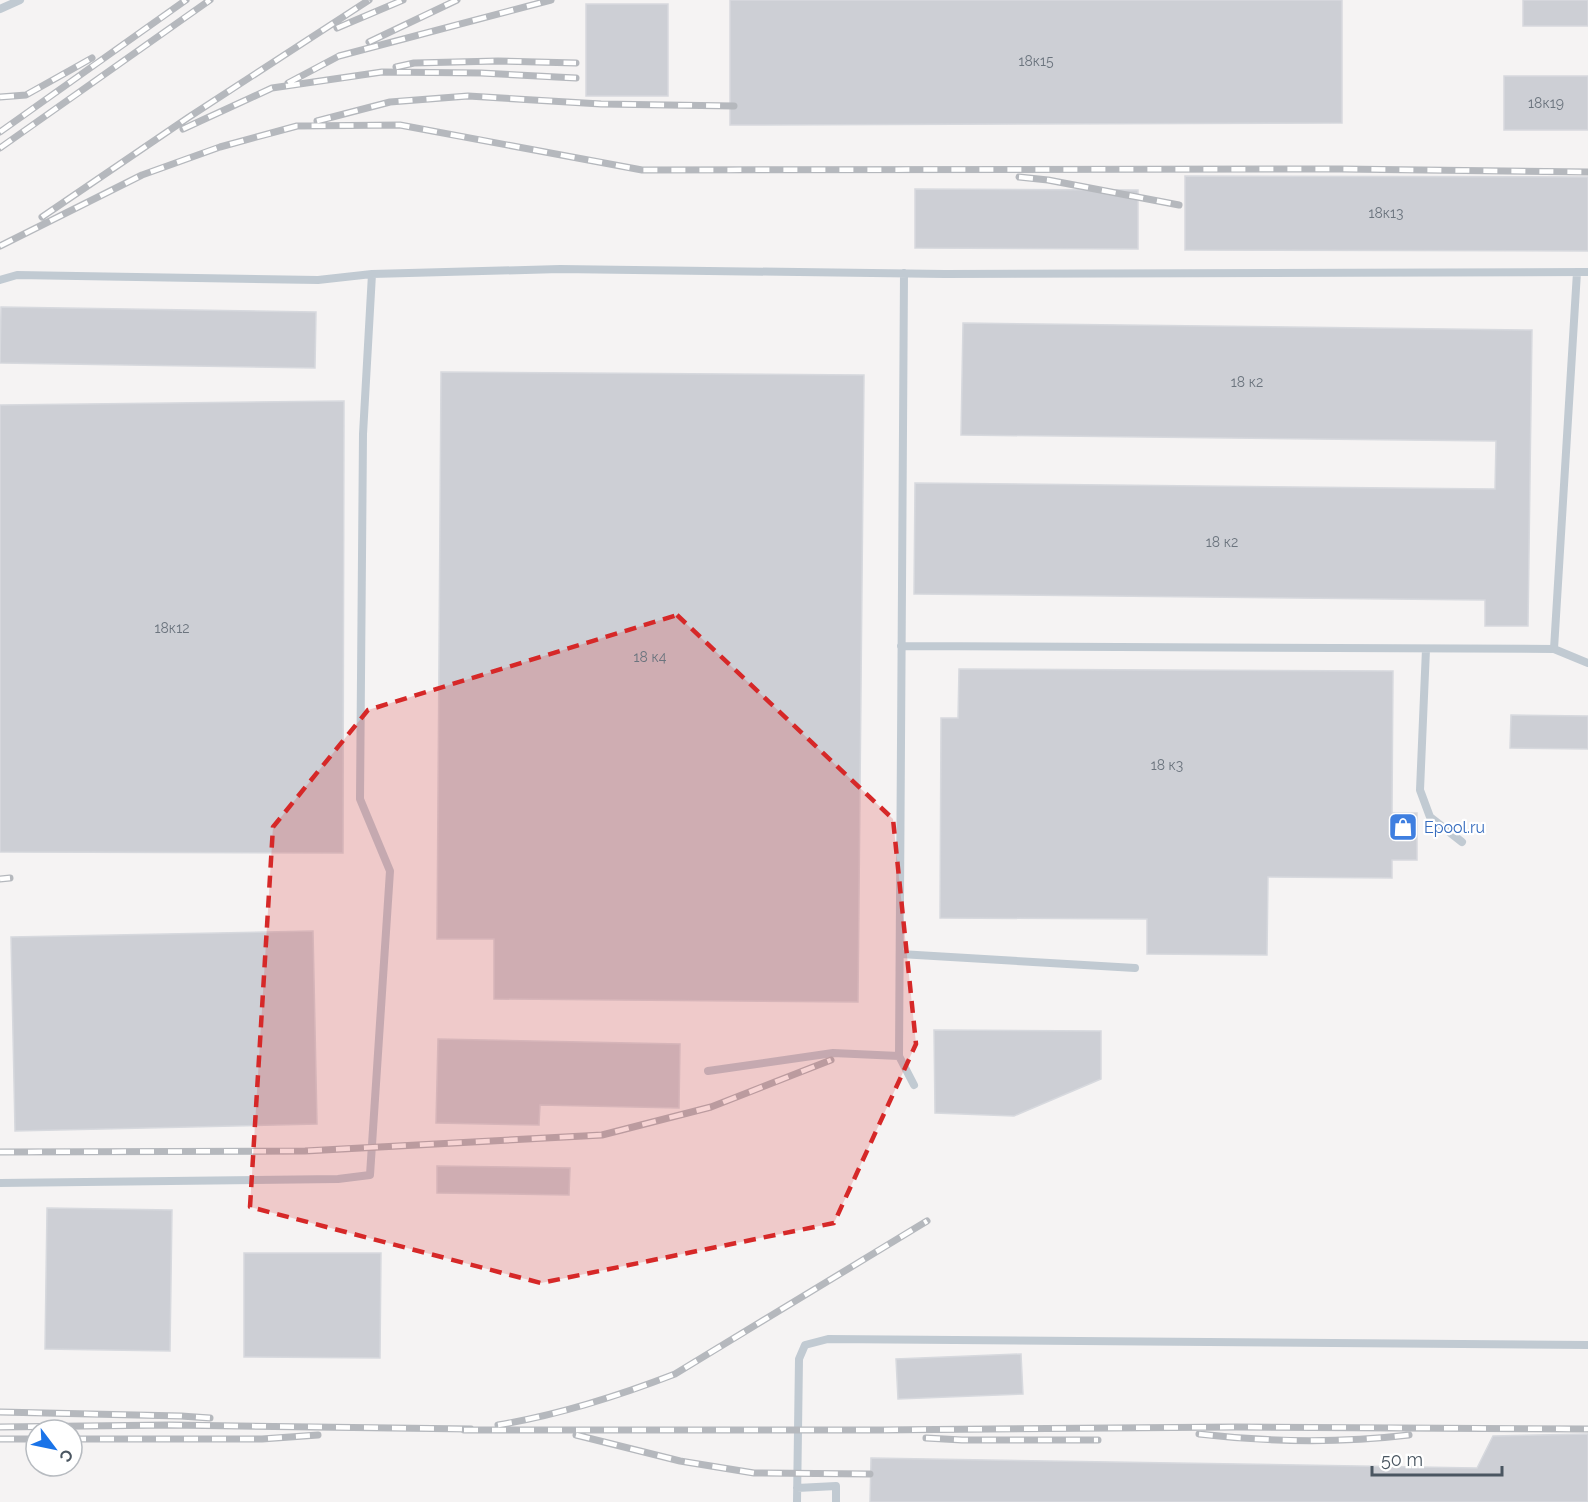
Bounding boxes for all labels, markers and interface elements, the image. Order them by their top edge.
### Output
house number: 18к15 [1018,53,1054,69]
house number: 18к19 [1528,95,1564,111]
house number: 18к13 [1368,205,1404,221]
house number: 18 к2 [1231,374,1263,390]
house number: 18 к2 [1206,534,1238,550]
house number: 18к12 [155,620,189,636]
house number: 18 к4 [634,649,667,665]
house number: 18 к3 [1151,757,1183,773]
shop icon: Epool.ru [1387,811,1419,843]
place label: Epool.ru [1424,818,1485,837]
north arrow [24,1418,84,1478]
scale bar [1372,1439,1502,1477]
text: С [55,1446,77,1465]
text: 50 m [1381,1449,1423,1470]

